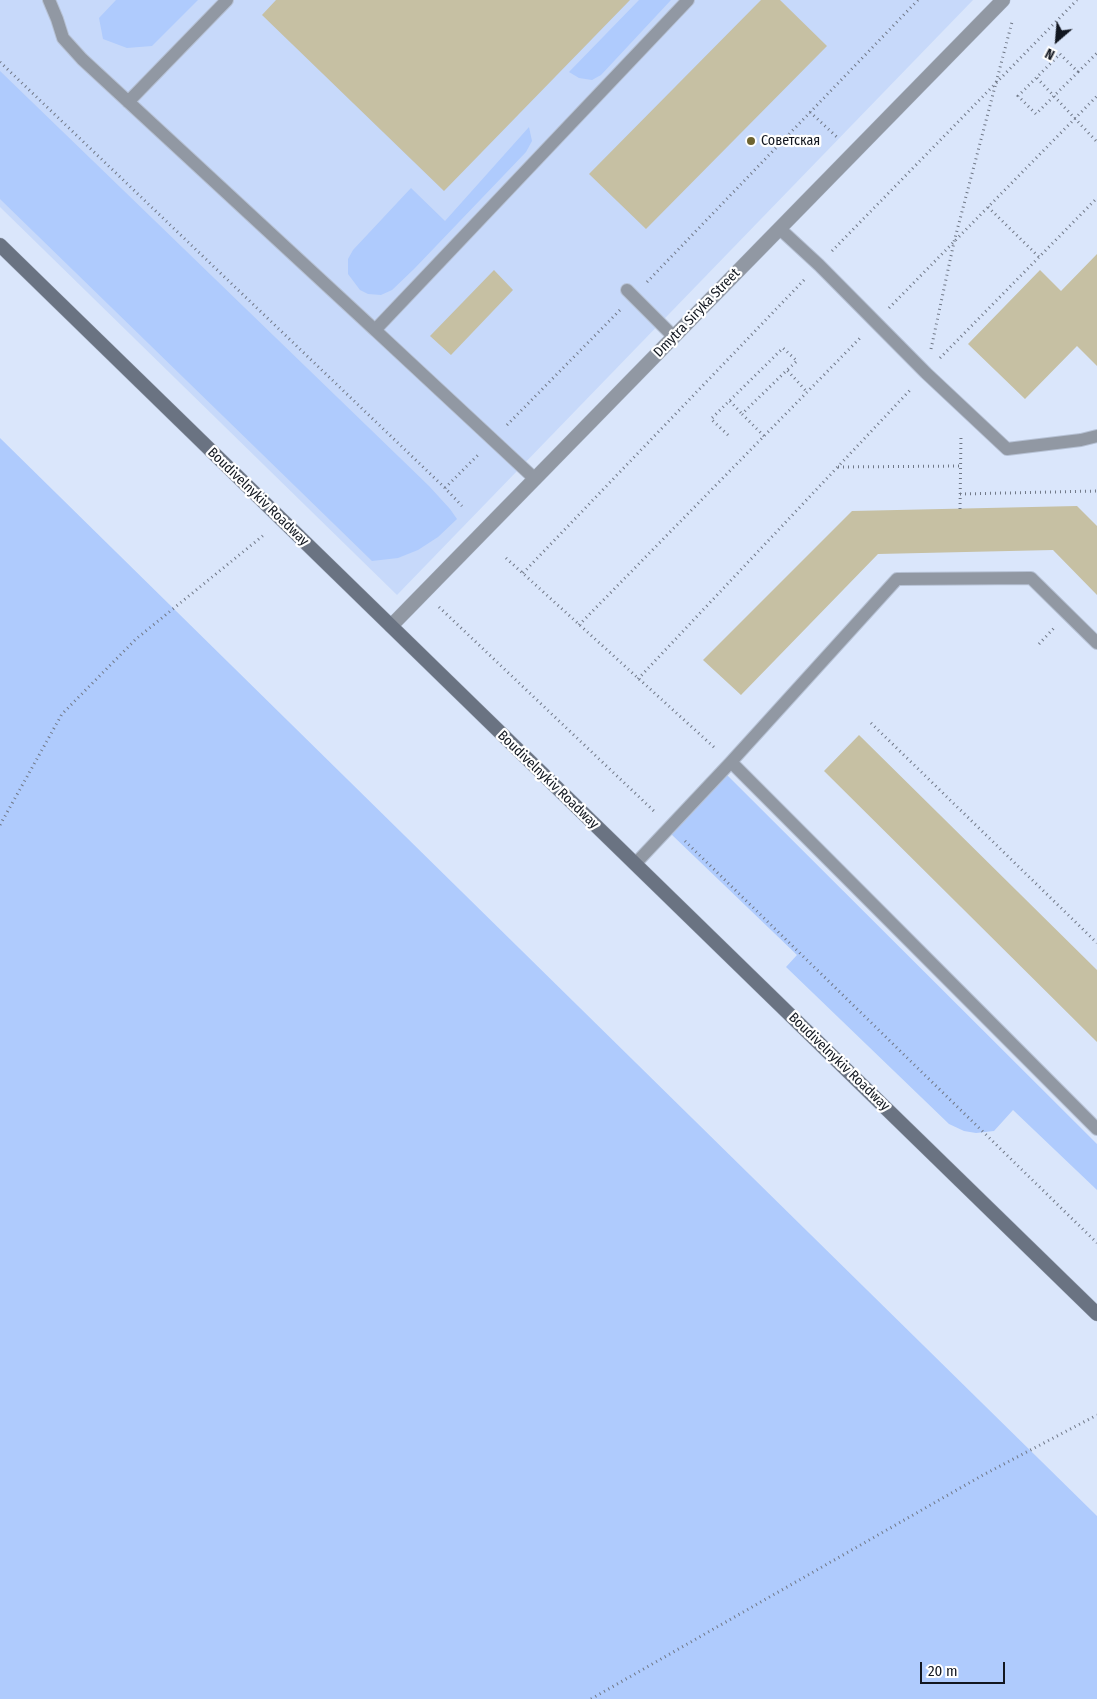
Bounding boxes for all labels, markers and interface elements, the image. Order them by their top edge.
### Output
north arrow [1032,15,1082,65]
text: N [1042,44,1058,63]
place label: Советская [761,133,820,149]
marker: Советская [745,135,757,147]
street label: Dmytra Siryka Street [650,265,744,361]
street label: Boudivelnykiv Roadway [204,444,312,550]
street label: Boudivelnykiv Roadway [494,727,602,833]
street label: Boudivelnykiv Roadway [785,1009,893,1115]
scale bar [922,1652,1007,1684]
text: 20 m [928,1662,958,1680]

